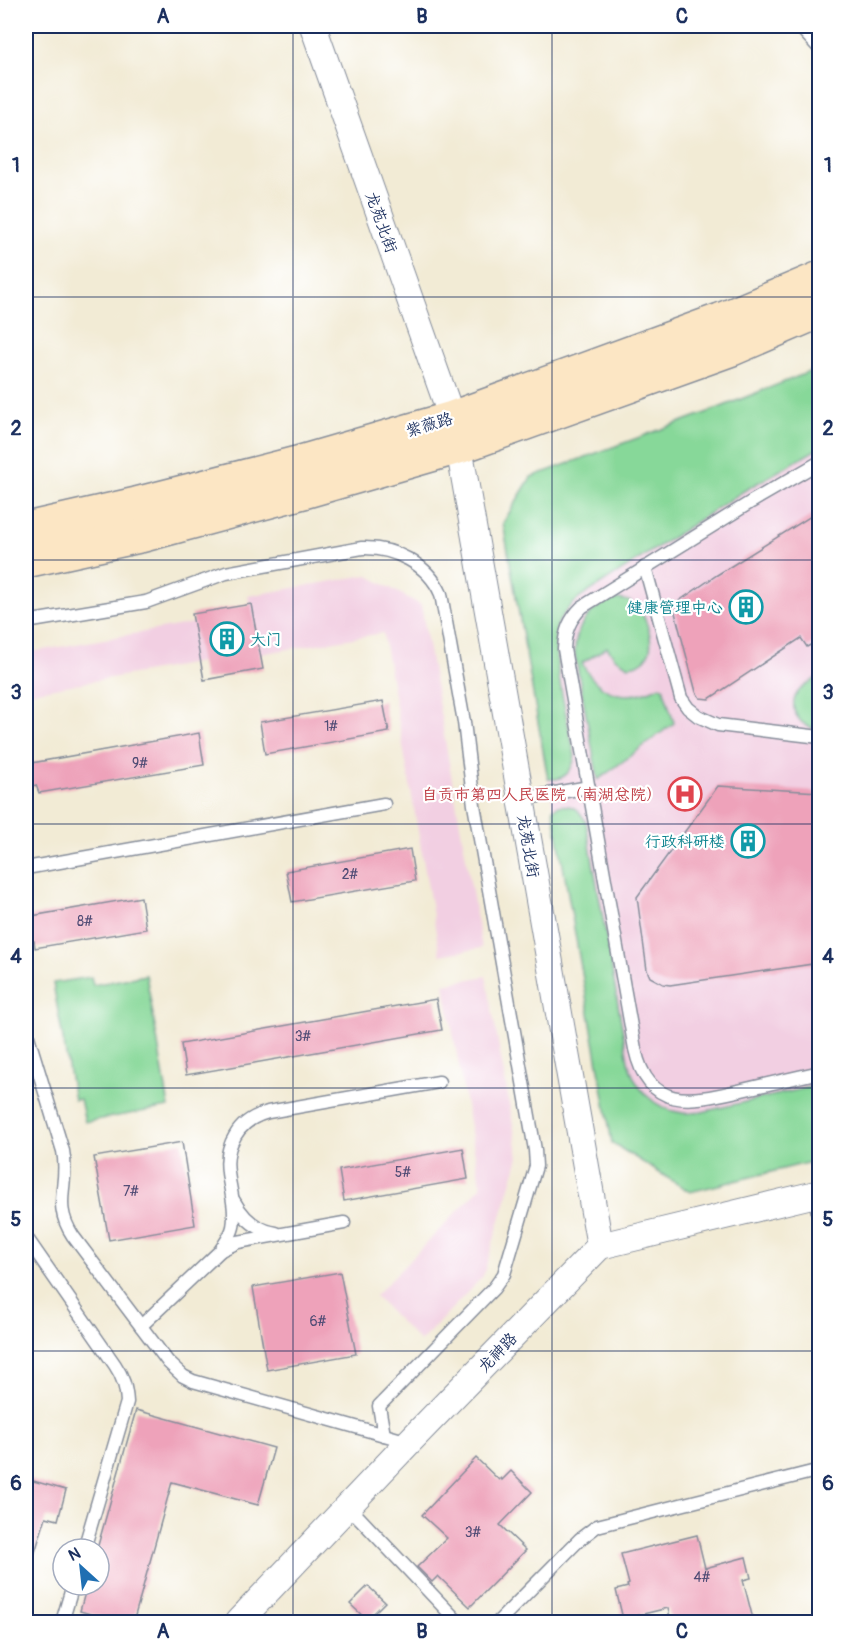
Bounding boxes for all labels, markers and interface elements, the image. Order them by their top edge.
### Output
text: A [157,4,170,29]
text: B [416,4,428,29]
text: C [676,4,688,29]
text: 1 [12,153,20,178]
text: 1 [824,153,832,178]
street label: 龙苑北街 [361,189,401,256]
street label: 紫薇路 [403,408,455,442]
text: 2 [10,416,22,441]
text: 2 [822,416,834,441]
building icon: 健康管理中心 [728,589,764,625]
place label: 健康管理中心 [627,598,723,618]
building icon: 大门 [209,621,245,657]
place label: 大门 [250,630,282,650]
text: 3 [10,680,22,705]
text: 3 [822,680,834,705]
house number: 1# [324,718,338,735]
house number: 9# [132,755,148,772]
hospital icon: 自贡市第四人民医院（南湖总院） [667,776,703,812]
place label: 自贡市第四人民医院（南湖总院） [422,785,662,805]
street label: 龙苑北街 [513,813,543,879]
building icon: 行政科研楼 [730,823,766,859]
place label: 行政科研楼 [645,832,725,852]
house number: 2# [342,866,359,883]
house number: 8# [77,913,93,930]
text: 4 [10,944,22,969]
text: 4 [822,944,834,969]
house number: 3# [295,1028,312,1045]
house number: 5# [395,1164,411,1181]
house number: 7# [123,1183,139,1200]
text: 5 [11,1207,22,1232]
text: 5 [823,1207,834,1232]
house number: 6# [310,1313,327,1330]
street label: 龙神路 [474,1328,522,1377]
text: 6 [10,1471,22,1496]
text: 6 [822,1471,834,1496]
house number: 3# [465,1524,482,1541]
north arrow [51,1537,111,1597]
text: N [65,1543,84,1566]
house number: 4# [694,1569,711,1586]
text: A [157,1619,170,1644]
text: B [416,1619,428,1644]
text: C [676,1619,688,1644]

